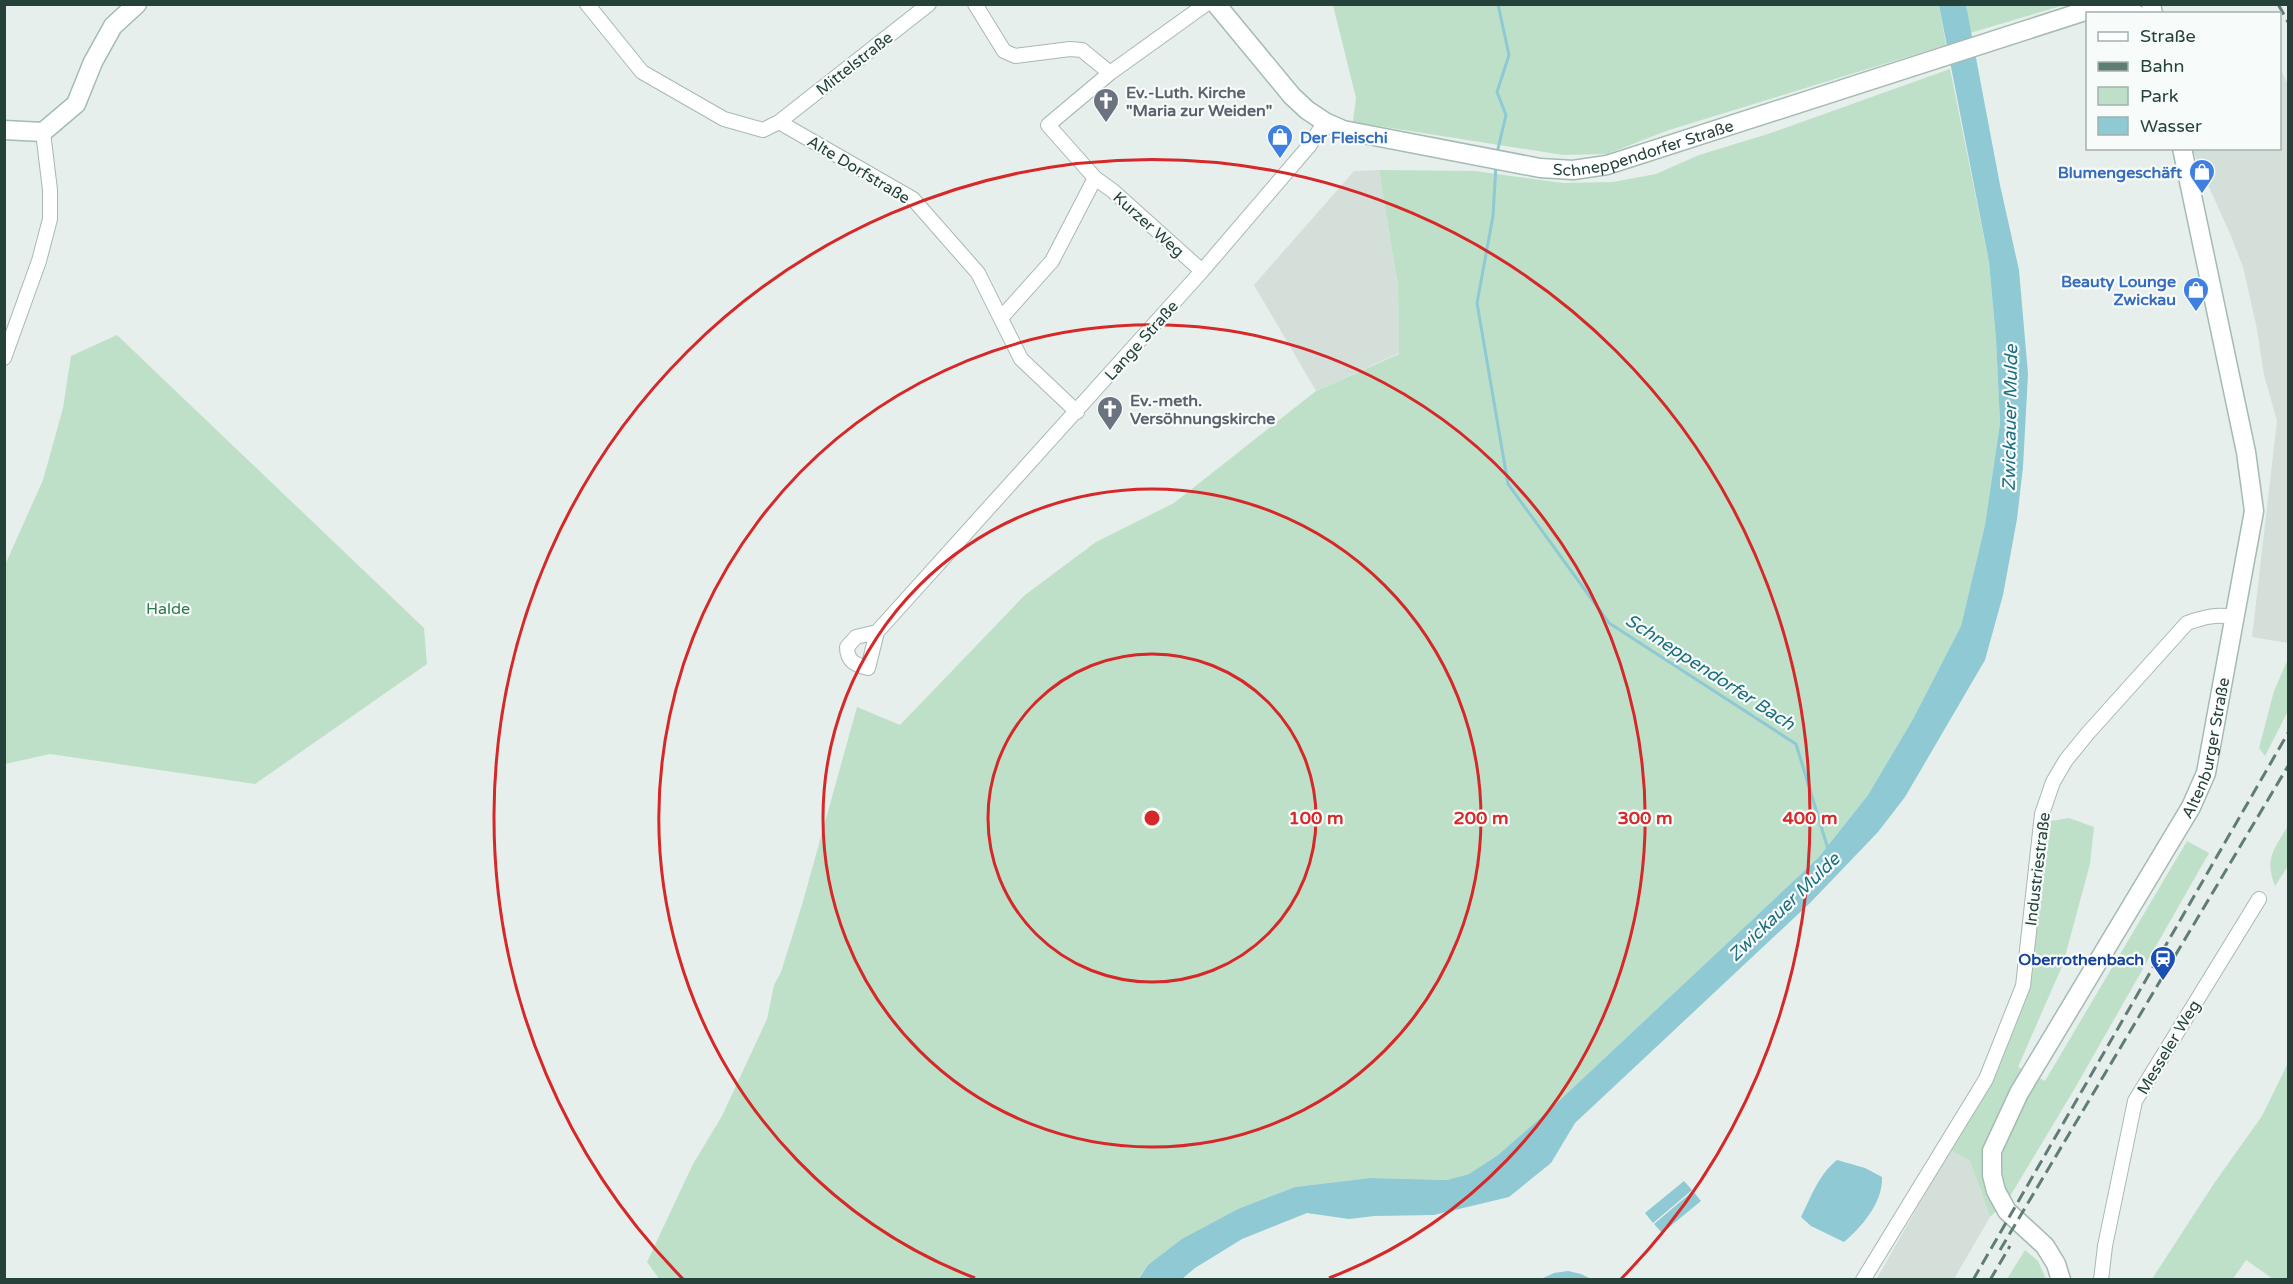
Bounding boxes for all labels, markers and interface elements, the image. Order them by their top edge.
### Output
legend [2086,12,2281,150]
text: Straße [2140,25,2196,47]
street label: Mittelstraße [812,28,897,100]
text: Bahn [2140,55,2185,77]
place label: Ev.-Luth. Kirche "Maria zur Weiden" [1126,83,1272,121]
text: Park [2140,85,2179,107]
church icon: Ev.-Luth. Kirche "Maria zur Weiden" [1091,86,1121,124]
text: Wasser [2140,115,2202,137]
street label: Schneppendorfer Straße [1552,116,1736,181]
shop icon: Der Fleischi [1265,122,1295,160]
place label: Der Fleischi [1300,128,1388,148]
street label: Alte Dorfstraße [803,131,914,208]
shop icon: Blumengeschäft [2187,157,2217,195]
place label: Blumengeschäft [2058,163,2183,183]
street label: Kurzer Weg [1109,188,1188,262]
place label: Beauty Lounge Zwickau [2061,272,2176,310]
shop icon: Beauty Lounge Zwickau [2181,275,2211,313]
street label: Lange Straße [1101,297,1183,385]
water label: Zwickauer Mulde [1998,344,2022,491]
place label: Ev.-meth. Versöhnungskirche [1130,391,1275,429]
church icon: Ev.-meth. Versöhnungskirche [1095,394,1125,432]
park label: Halde [146,599,190,619]
water label: Schneppendorfer Bach [1621,609,1800,735]
street label: Altenburger Straße [2177,676,2234,822]
text: 100 m [1288,807,1344,829]
text: 200 m [1453,807,1509,829]
text: 300 m [1617,807,1673,829]
text: 400 m [1782,807,1838,829]
centre of rings [1142,808,1162,828]
street label: Industriestraße [2021,811,2055,927]
water label: Zwickauer Mulde [1724,848,1845,966]
station icon: Oberrothenbach [2148,944,2178,982]
place label: Oberrothenbach [2018,950,2144,970]
street label: Messeler Weg [2133,997,2205,1098]

